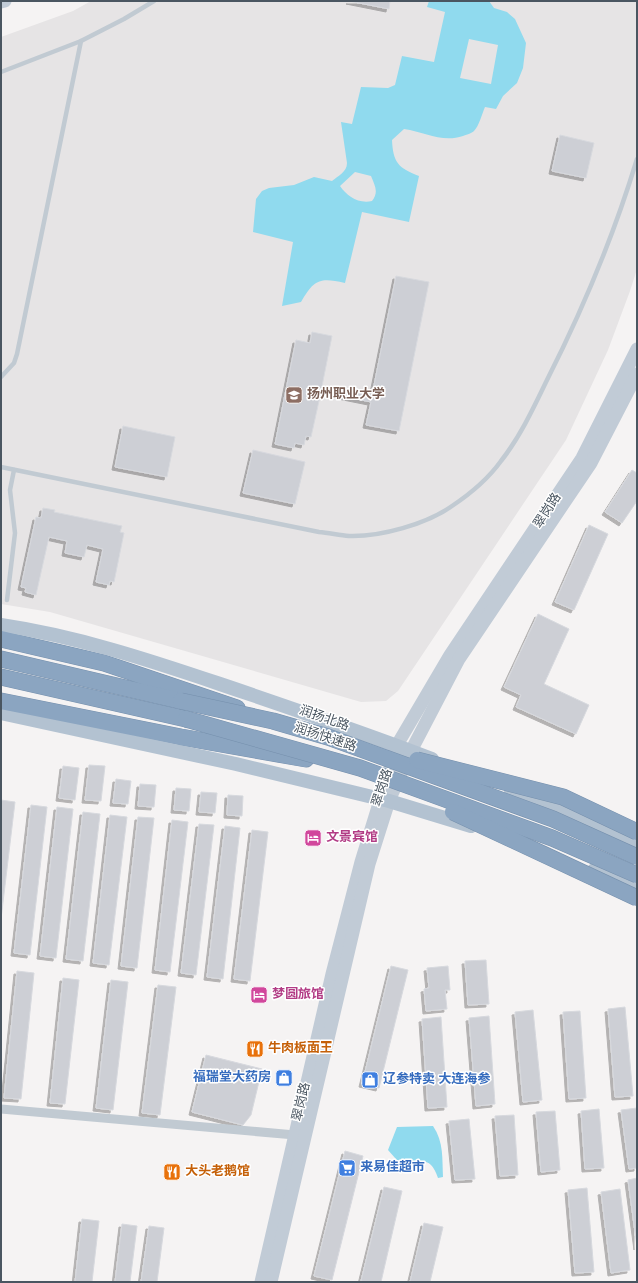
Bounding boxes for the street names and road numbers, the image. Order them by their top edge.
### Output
street label: 翠岗路 [531,490,565,532]
street label: 润扬北路 [297,702,352,735]
street label: 润扬快速路 [292,720,358,756]
street label: 翠岗路 [369,767,397,809]
street label: 翠岗路 [290,1081,314,1123]

